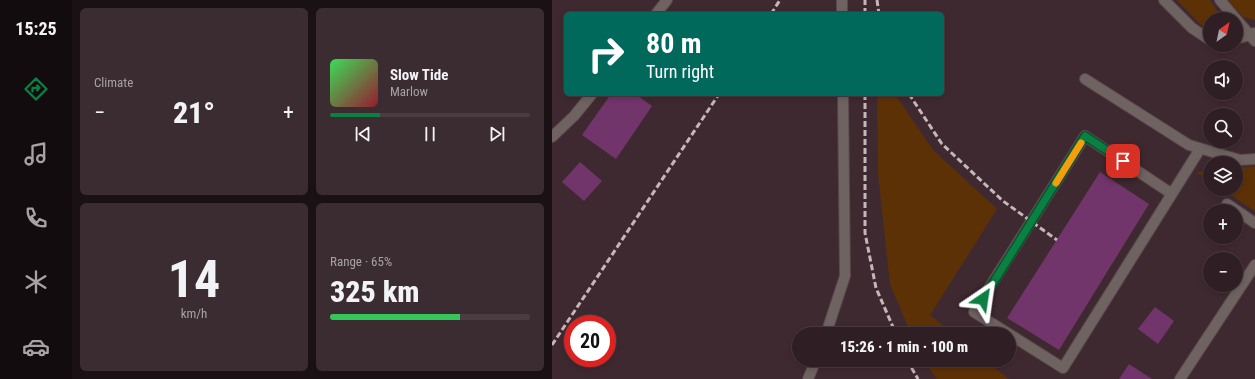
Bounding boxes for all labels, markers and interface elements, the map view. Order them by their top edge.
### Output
north arrow [1203,12,1243,52]
map controls [1203,12,1243,292]
text: 15:25 [15,18,57,39]
text: 80 m [646,27,702,60]
icon: right [580,28,632,80]
button: sound [1203,60,1243,100]
text: Turn right [646,61,714,82]
text: Slow Tide [390,66,448,84]
icon: directions [22,75,50,103]
text: Climate [94,75,133,90]
text: Marlow [390,84,428,99]
text: 21° [173,95,215,130]
text: − [94,100,105,125]
text: + [283,100,294,125]
button: search [1203,108,1243,148]
icon: previous [352,123,374,145]
icon: pause [419,123,441,145]
icon: next [486,123,508,145]
icon: music [22,140,50,168]
pin [1106,144,1140,178]
icon: arrive [1112,150,1134,172]
button: layers [1203,156,1243,196]
icon: phone [22,204,50,232]
button: + [1203,204,1243,244]
text: 14 [168,249,220,310]
button: − [1203,252,1243,292]
text: Range · 65% [330,254,392,269]
icon: climate [22,268,50,296]
text: 325 km [330,274,419,309]
position arrow [962,278,1004,320]
text: km/h [181,306,207,321]
speed limit sign: 20 [564,315,616,367]
icon: car [22,333,50,361]
text: 15:26 · 1 min · 100 m [840,338,968,356]

